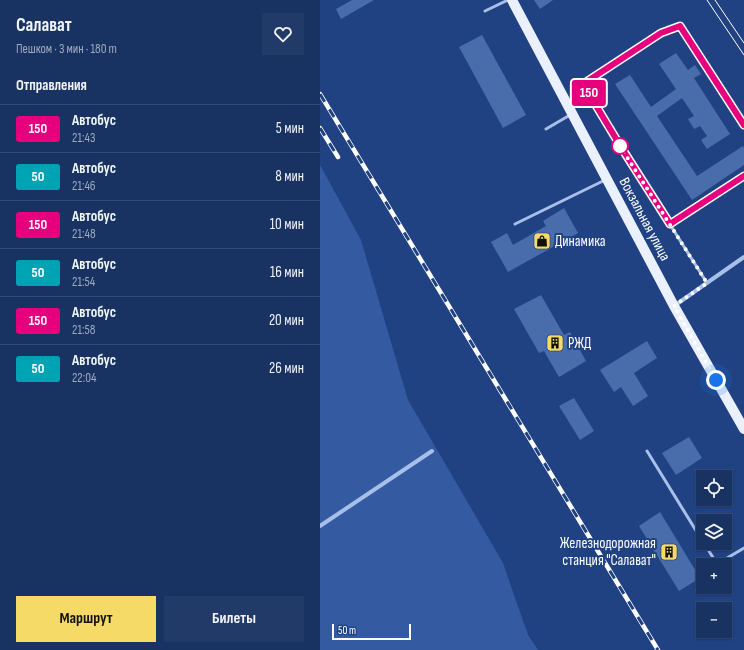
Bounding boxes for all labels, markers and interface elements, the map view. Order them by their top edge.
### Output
button: heart [262,13,304,55]
text: Салават [16,14,72,37]
text: Пешком · 3 мин · 180 m [16,41,117,57]
text: Отправления [16,76,87,95]
line badge: 150 [566,80,612,106]
text: 150 [580,84,598,101]
text: Автобус [72,111,116,130]
text: 5 мин [276,119,304,138]
text: 150 [29,120,47,137]
text: 21:43 [72,130,95,146]
unlabelled marker [611,137,629,155]
text: Автобус [72,159,116,178]
text: 8 мин [275,167,304,186]
text: 50 [32,168,44,185]
street label: Вокзальная улица [615,174,675,264]
text: 21:46 [72,178,96,194]
text: Автобус [72,207,116,226]
text: 10 мин [270,215,304,234]
text: 150 [29,216,47,233]
text: 21:48 [72,226,96,242]
shop icon: Динамика [532,231,552,251]
place label: Динамика [555,232,606,251]
text: Автобус [72,255,116,274]
text: 16 мин [270,263,304,282]
text: 50 [32,264,44,281]
text: 21:54 [72,274,95,290]
text: Автобус [72,303,116,322]
text: 20 мин [269,311,304,330]
text: 150 [29,312,47,329]
text: 21:58 [72,322,95,338]
building icon: РЖД [545,333,565,353]
place label: РЖД [568,334,591,353]
text: Автобус [72,351,116,370]
text: 26 мин [269,359,304,378]
text: 50 [32,360,44,377]
text: 22:04 [72,370,96,386]
your location [706,370,726,390]
map controls [696,470,732,638]
button: locate [696,470,732,506]
button: layers [696,514,732,550]
place label: Железнодорожная станция "Салават" [560,534,656,570]
building icon: Железнодорожная станция "Салават" [659,542,679,562]
button: + [696,558,732,594]
button: Маршрут [16,596,156,642]
button: Билеты [164,596,304,642]
button: − [696,602,732,638]
scale bar [332,622,411,641]
text: 50 m [338,624,356,637]

